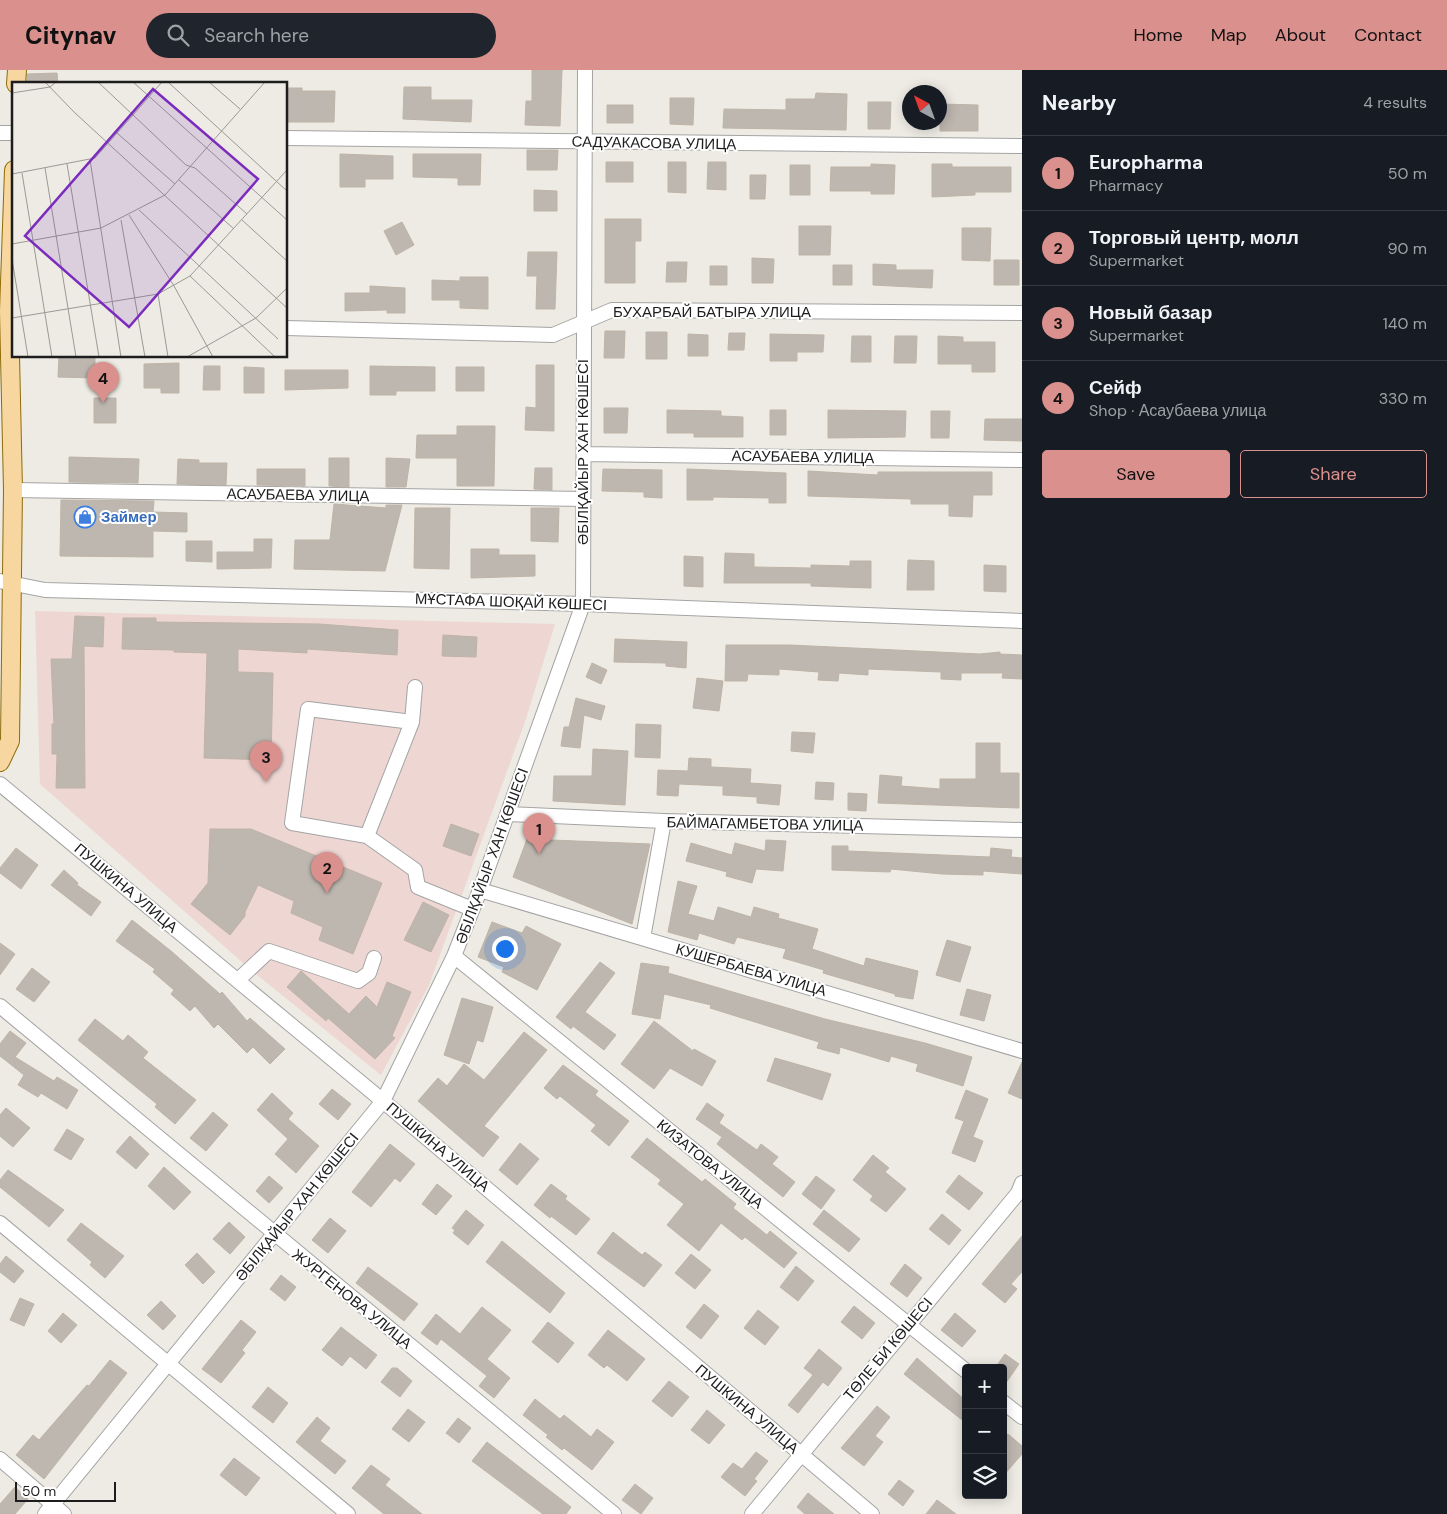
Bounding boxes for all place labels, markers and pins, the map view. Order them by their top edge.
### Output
pin: 4 [87,362,119,403]
shop icon: Займер [73,505,97,529]
place label: Займер [101,507,157,527]
pin: 3 [250,741,282,782]
pin: 1 [523,813,555,854]
pin: 2 [311,852,343,893]

